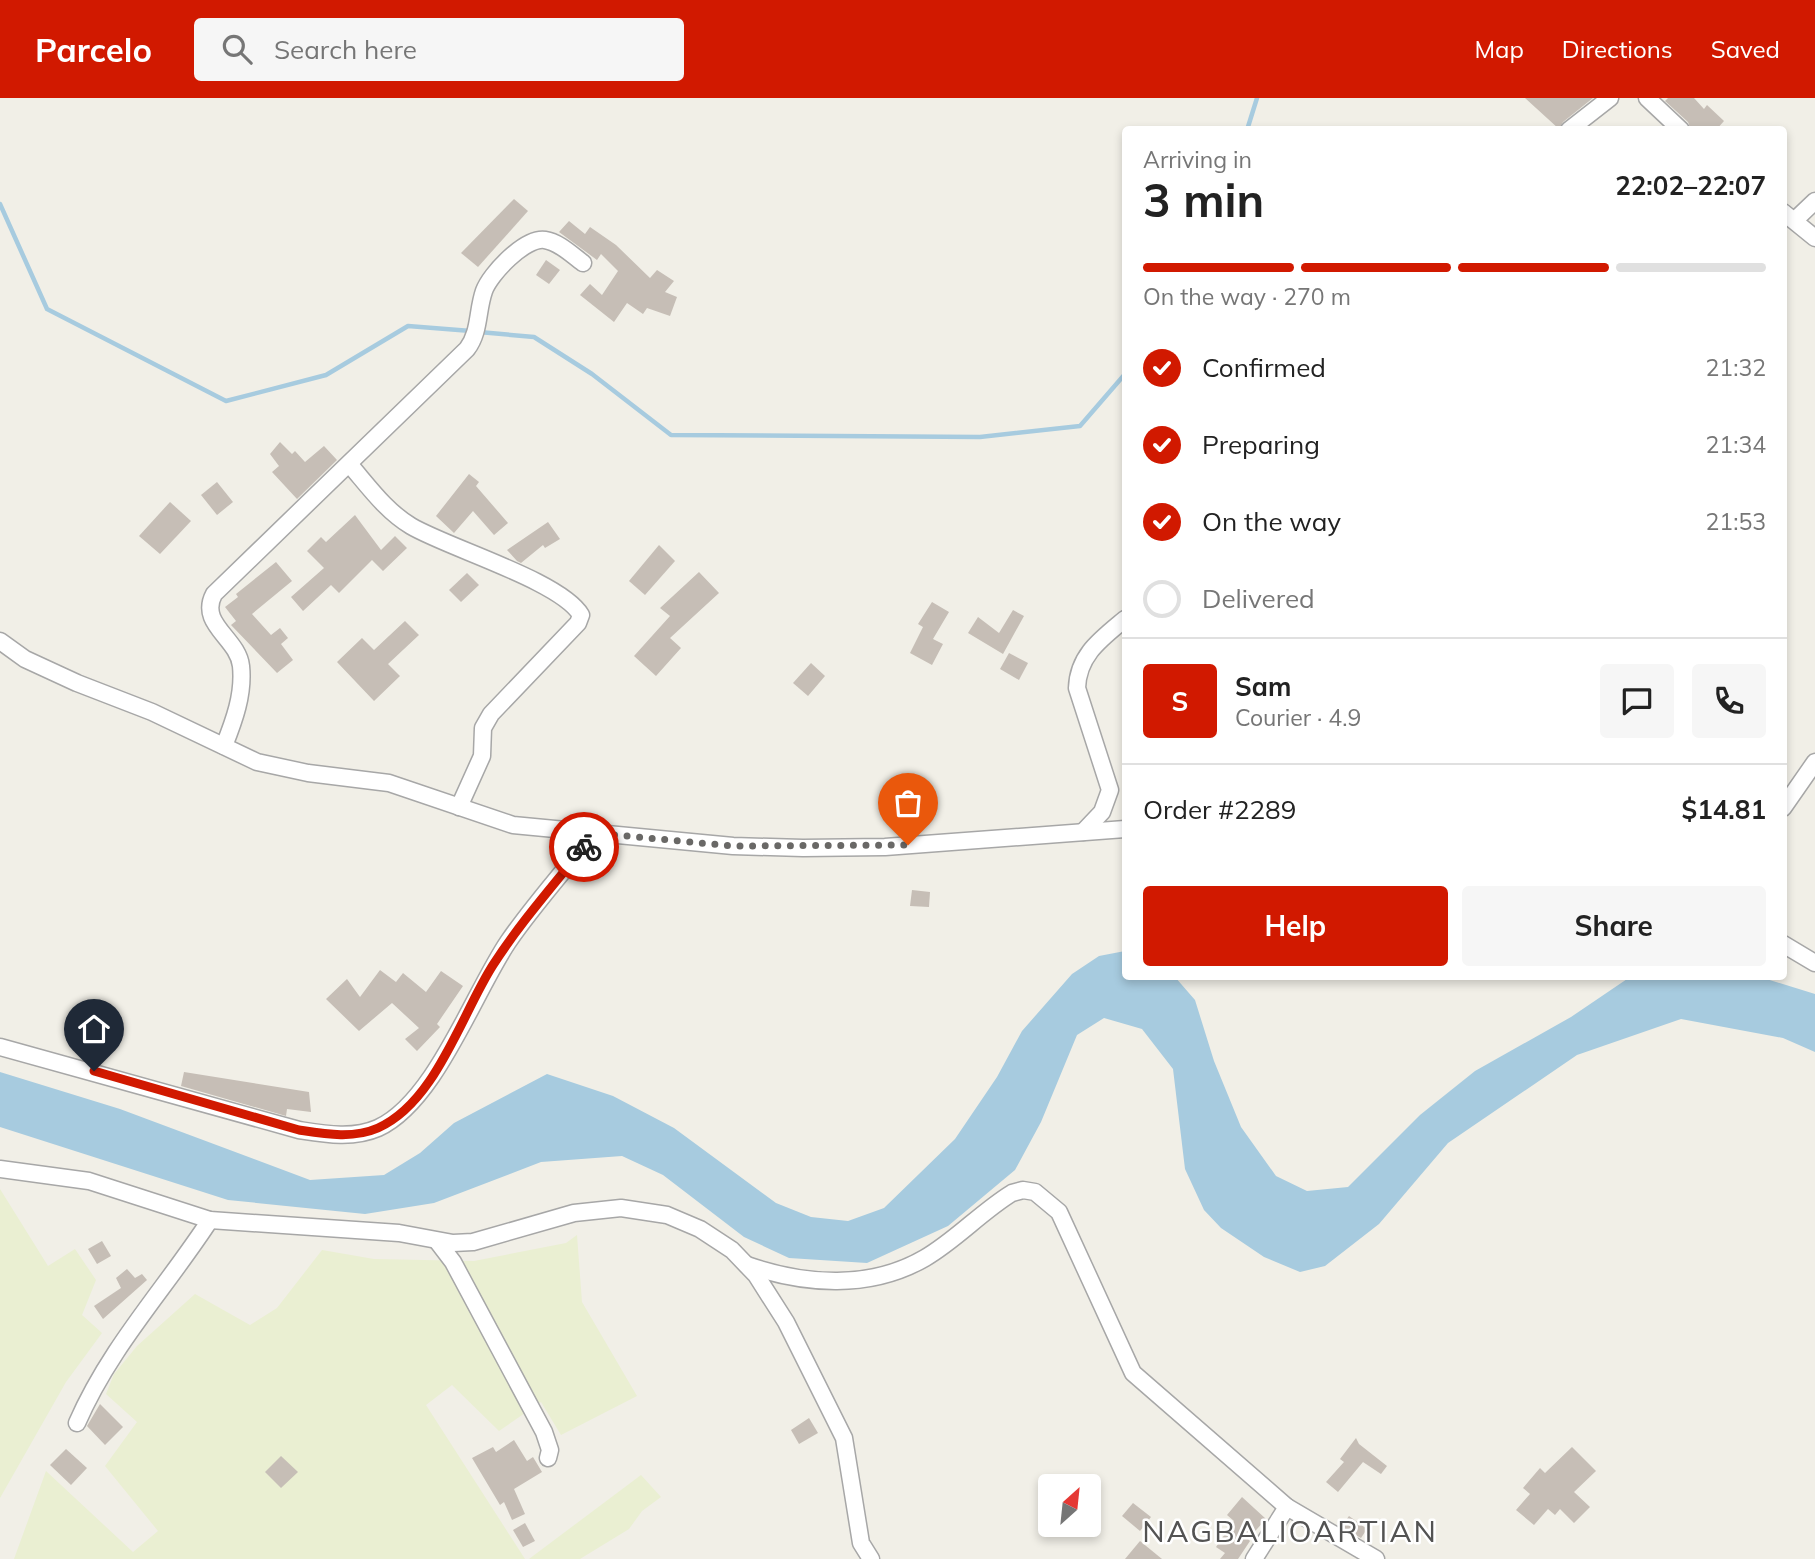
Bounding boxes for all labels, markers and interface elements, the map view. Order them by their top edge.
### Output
search box [194,18,684,81]
text: Parcelo [35,29,152,70]
icon: search [218,30,256,68]
text: Search here [274,33,417,66]
text: Map [1474,34,1524,64]
text: Directions [1562,34,1673,64]
text: Saved [1711,34,1780,64]
text: Arriving in [1143,145,1252,174]
text: 22:02–22:07 [1615,169,1766,202]
text: 3 min [1143,171,1264,229]
text: On the way · 270 m [1143,282,1351,311]
icon: check [1143,349,1181,387]
text: Confirmed [1202,351,1326,384]
text: 21:32 [1706,353,1766,382]
icon: check [1143,426,1181,464]
text: Preparing [1202,428,1320,461]
text: 21:34 [1706,430,1766,459]
icon: check [1143,503,1181,541]
text: On the way [1202,505,1341,538]
text: 21:53 [1706,507,1766,536]
text: Delivered [1202,582,1315,615]
button: chat [1600,664,1674,738]
button: phone [1692,664,1766,738]
text: Sam [1235,670,1291,703]
text: S [1172,685,1188,718]
text: Courier · 4.9 [1235,703,1361,732]
pin [878,773,938,845]
icon: bag [889,784,927,822]
text: Order #2289 [1143,793,1296,826]
text: $14.81 [1682,793,1766,826]
courier [549,812,619,882]
icon: bike [565,828,603,866]
button: Help [1143,886,1448,966]
button: Share [1462,886,1766,966]
pin [64,999,124,1071]
icon: home [75,1010,113,1048]
north arrow [1038,1474,1101,1536]
map controls [1038,1474,1101,1537]
district label: NAGBALIOARTIAN [1142,1512,1438,1550]

